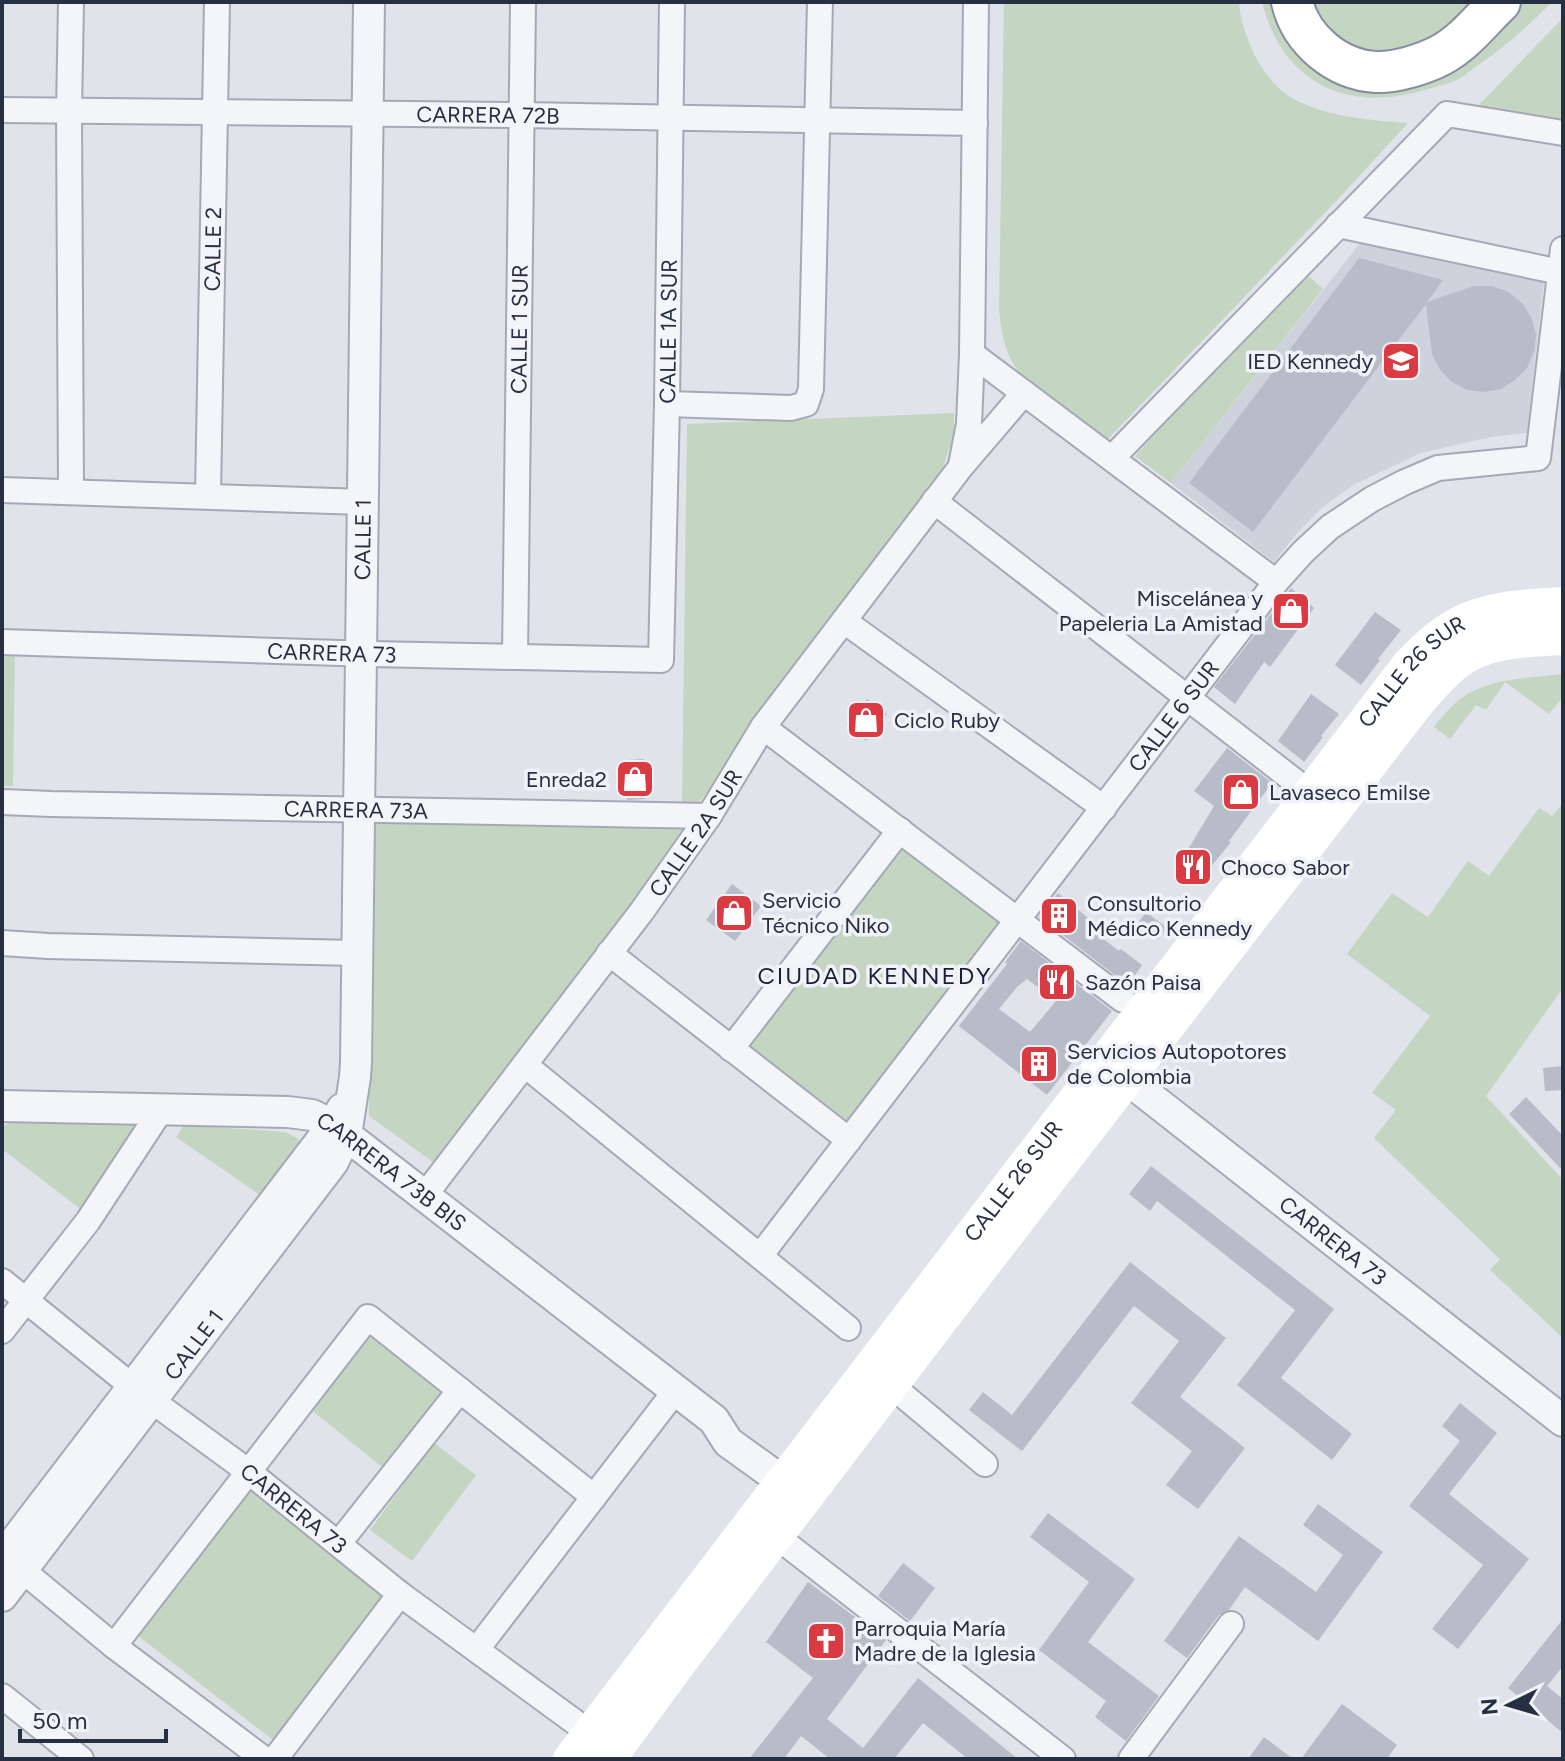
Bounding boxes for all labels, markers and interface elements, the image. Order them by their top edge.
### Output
street label: CARRERA 72B [416,100,560,129]
street label: CALLE 2 [198,207,227,292]
street label: CALLE 1A SUR [654,259,682,404]
street label: CALLE 1 SUR [505,264,533,394]
school or university icon: IED Kennedy [1380,340,1422,382]
place label: IED Kennedy [1247,348,1373,375]
street label: CALLE 1 [348,499,376,580]
place label: Miscelánea y Papeleria La Amistad [1059,585,1263,637]
shop icon: Miscelánea y Papeleria La Amistad [1270,590,1312,632]
street label: CALLE 26 SUR [1352,609,1469,733]
street label: CARRERA 73 [267,637,397,668]
street label: CALLE 6 SUR [1122,655,1224,777]
shop icon: Ciclo Ruby [845,699,887,741]
place label: Ciclo Ruby [894,707,1001,734]
shop icon: Enreda2 [614,758,656,800]
street label: CALLE 2A SUR [643,764,748,902]
place label: Enreda2 [526,766,607,793]
shop icon: Lavaseco Emilse [1220,771,1262,813]
place label: Lavaseco Emilse [1269,779,1430,806]
street label: CARRERA 73A [284,795,428,824]
restaurant icon: Choco Sabor [1172,846,1214,888]
place label: Choco Sabor [1221,854,1350,881]
place label: Servicio Técnico Niko [762,887,890,939]
place label: Consultorio Médico Kennedy [1087,890,1252,942]
shop icon: Servicio Técnico Niko [713,892,755,934]
building icon: Consultorio Médico Kennedy [1038,895,1080,937]
district label: CIUDAD KENNEDY [758,961,992,990]
restaurant icon: Sazón Paisa [1036,961,1078,1003]
place label: Sazón Paisa [1085,969,1201,996]
place label: Servicios Autopotores de Colombia [1067,1038,1287,1090]
building icon: Servicios Autopotores de Colombia [1018,1043,1060,1085]
street label: CARRERA 73B BIS [313,1106,472,1237]
street label: CALLE 26 SUR [958,1115,1068,1247]
street label: CARRERA 73 [1274,1190,1392,1291]
street label: CALLE 1 [158,1304,229,1385]
street label: CARRERA 73 [235,1457,353,1559]
place label: Parroquia María Madre de la Iglesia [854,1615,1036,1667]
church icon: Parroquia María Madre de la Iglesia [805,1620,847,1662]
north arrow [1469,1665,1549,1745]
scale bar [20,1693,166,1743]
text: N [1475,1697,1504,1716]
text: 50 m [32,1706,88,1735]

